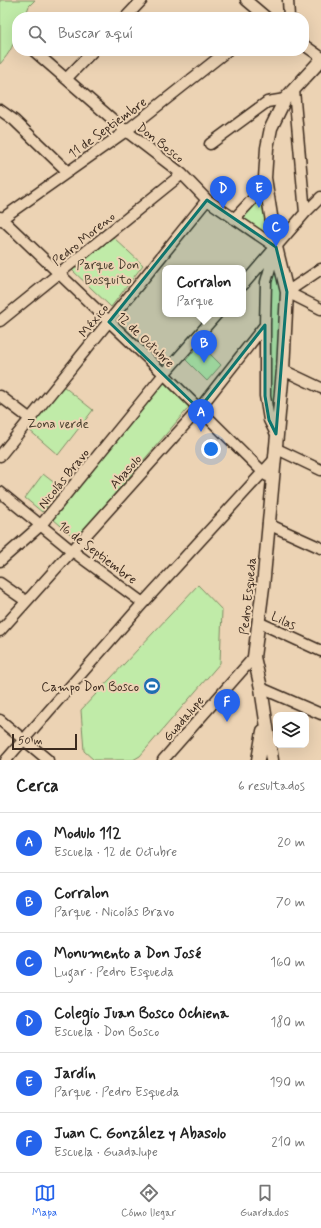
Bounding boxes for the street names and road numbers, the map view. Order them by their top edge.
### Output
street label: 11 de Septiembre [65,94,151,162]
street label: Don Bosco [133,119,187,167]
street label: Pedro Moreno [49,208,119,270]
street label: México [75,301,113,341]
street label: 12 de Octubre [112,308,178,372]
street label: Nicolás Bravo [35,445,94,513]
street label: Abasolo [106,451,146,493]
street label: 16 de Septiembre [54,518,140,589]
street label: Pedro Esqueda [236,556,261,636]
street label: Lilas [268,608,299,634]
street label: Guadalupe [160,693,209,745]

